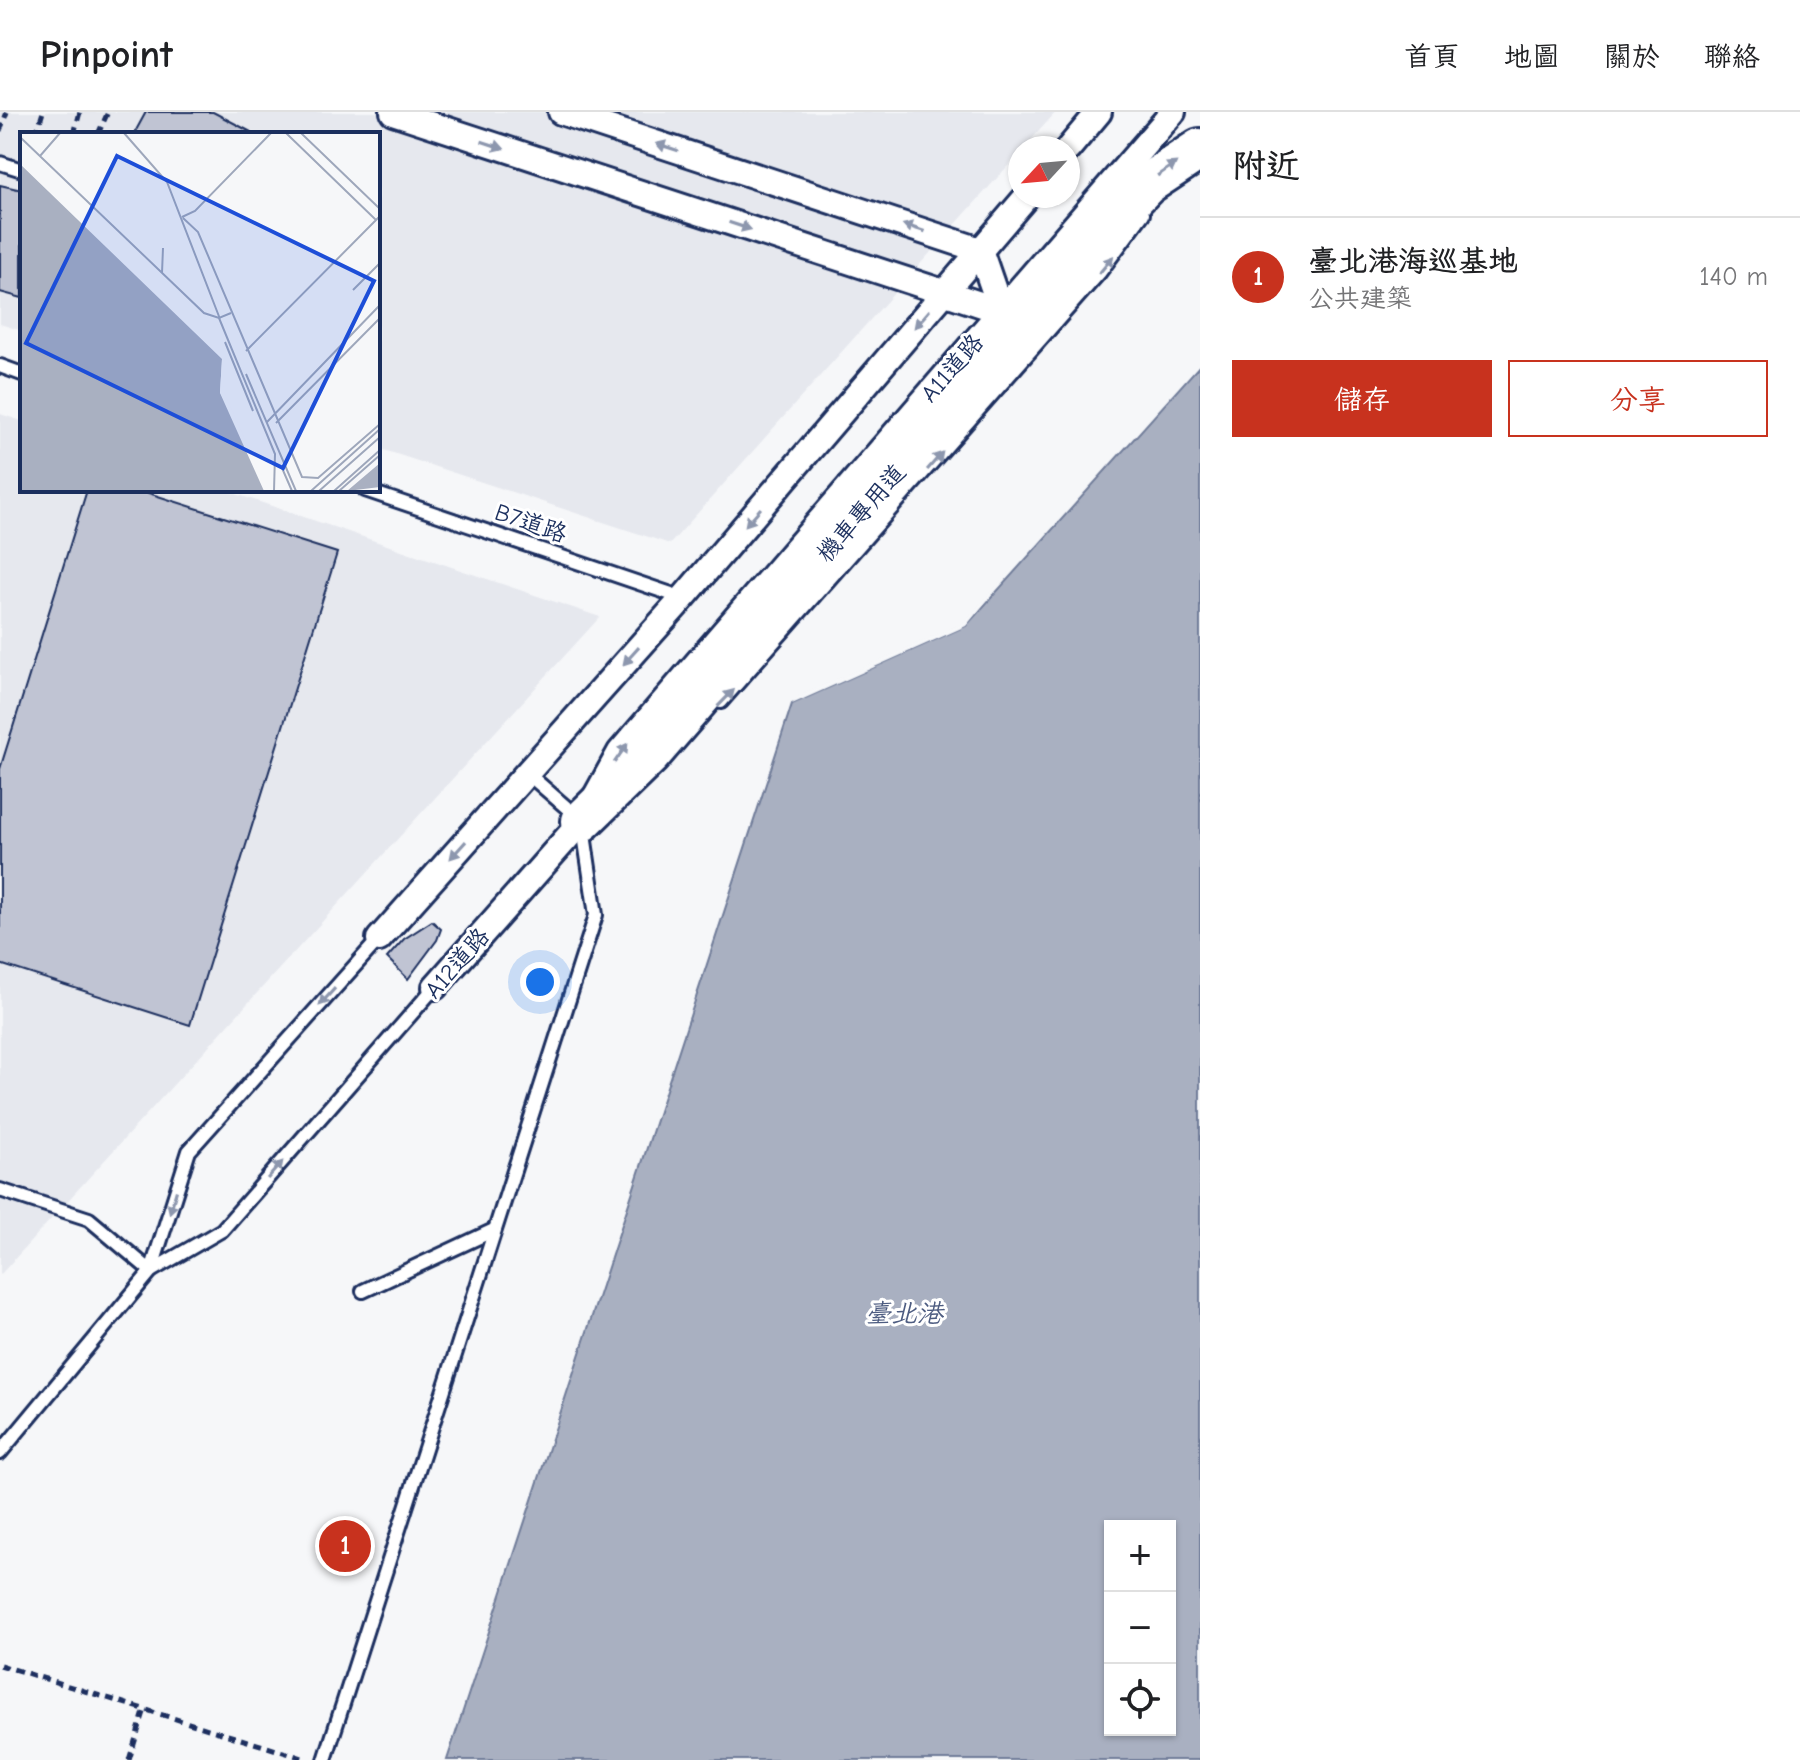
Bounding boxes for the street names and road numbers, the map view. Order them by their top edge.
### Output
street label: A11道路 [915,328,989,408]
street label: 機車專用道 [811,459,911,567]
street label: B7道路 [491,498,571,548]
street label: A12道路 [419,922,495,1004]

